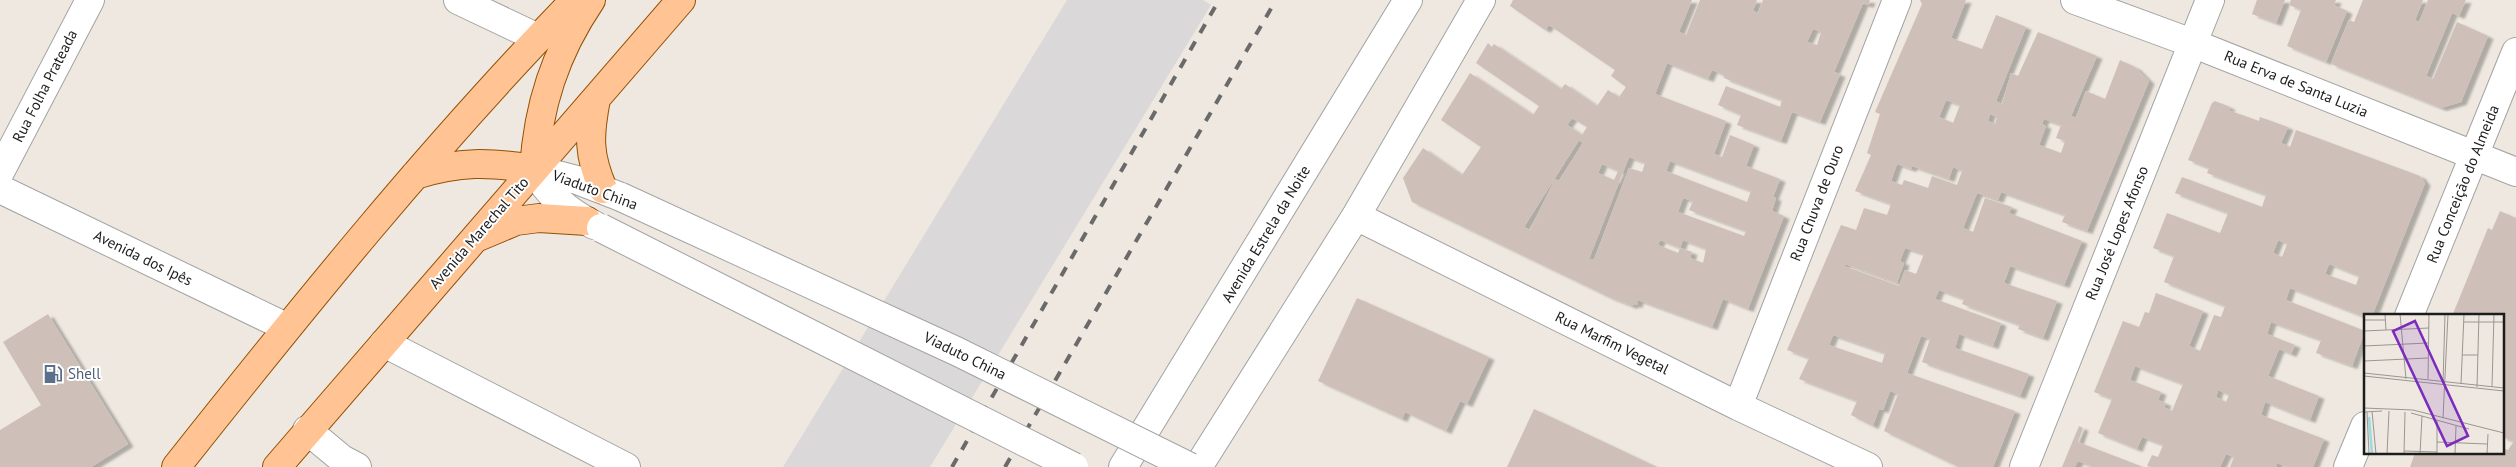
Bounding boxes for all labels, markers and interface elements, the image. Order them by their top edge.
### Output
street label: Rua Folha Prateada [8,26,81,145]
street label: Rua Erva de Santa Luzia [2221,46,2371,121]
street label: Rua Conceição do Almeida [2422,102,2503,266]
street label: Rua Chuva de Ouro [1786,142,1847,264]
street label: Avenida Estrela da Noite [1217,162,1314,306]
street label: Rua José Lopes Afonso [2081,163,2152,303]
street label: Viaduto China [549,165,640,214]
street label: Avenida Marechal Tito [425,173,532,293]
street label: Avenida dos Ipês [91,225,196,290]
street label: Rua Marfim Vegetal [1552,307,1673,379]
inset map [2364,314,2504,454]
street label: Viaduto China [920,327,1010,384]
fuel station icon: Shell [42,363,64,385]
place label: Shell [68,364,101,383]

